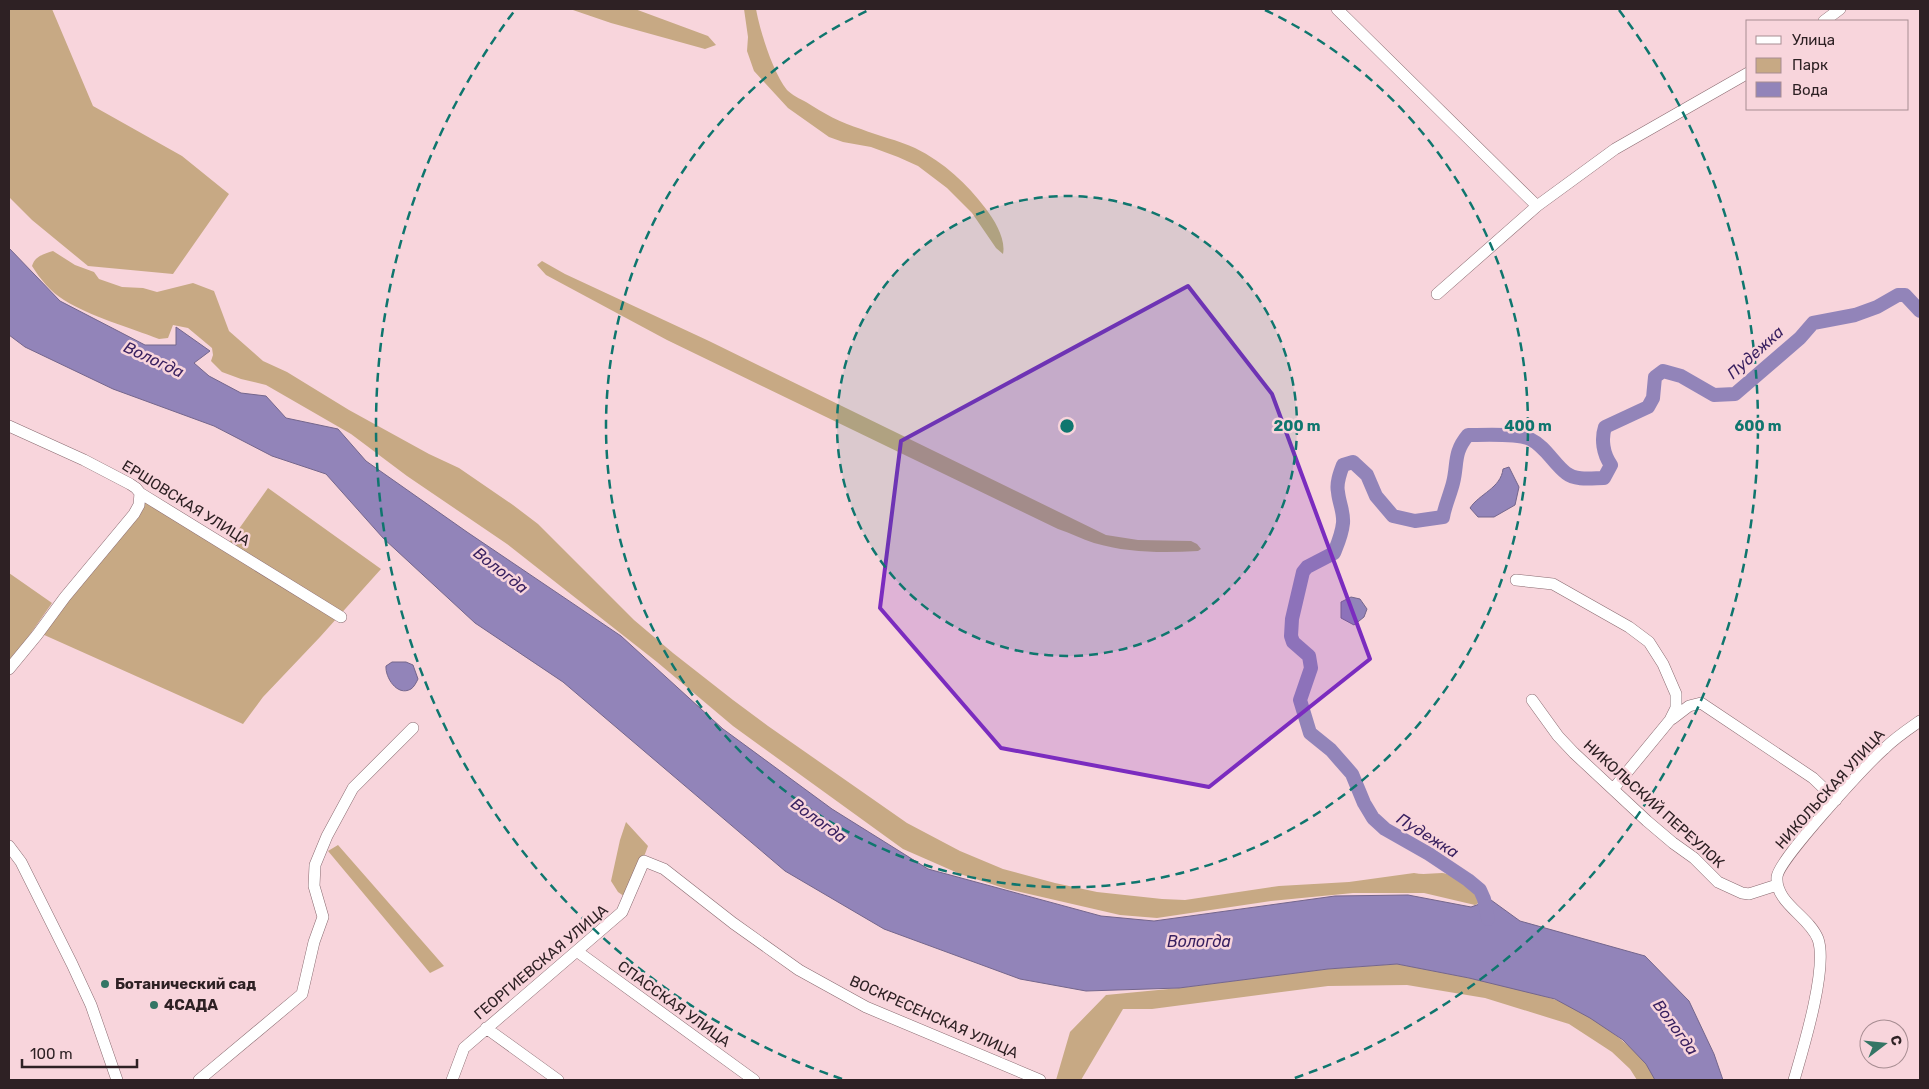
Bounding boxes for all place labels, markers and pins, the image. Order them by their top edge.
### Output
centre of rings [1058,417,1076,435]
place label: Ботанический сад [115,975,256,993]
marker: Ботанический сад [99,978,111,990]
place label: 4САДА [164,996,218,1014]
marker: 4САДА [148,999,160,1011]

